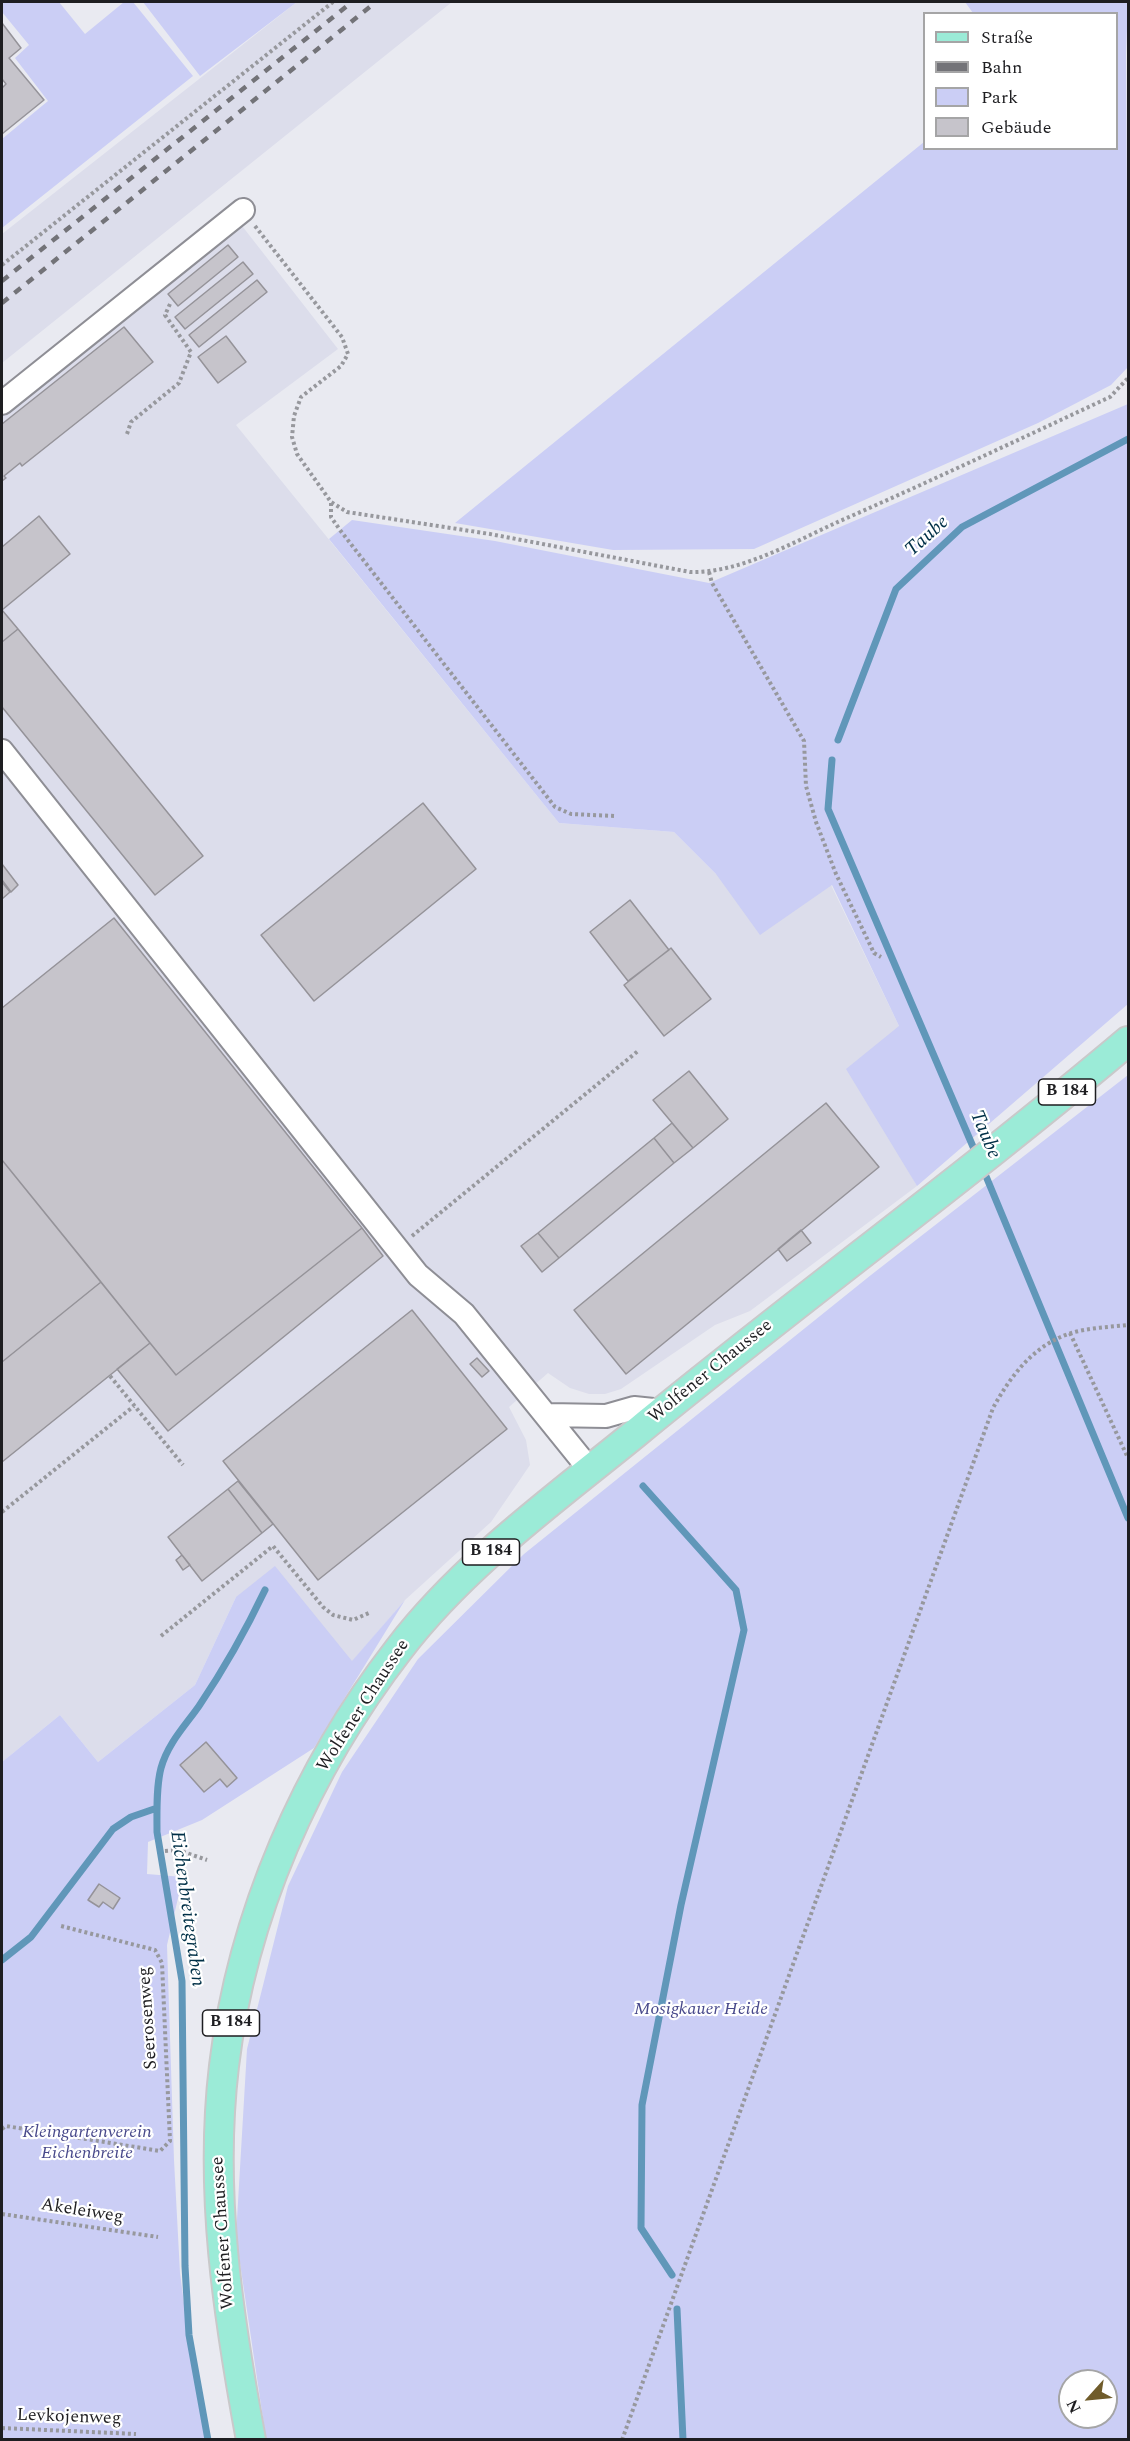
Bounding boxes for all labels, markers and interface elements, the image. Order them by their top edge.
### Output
legend [923,12,1118,150]
text: Straße [981,24,1033,51]
text: Bahn [981,54,1023,81]
text: Park [981,84,1018,111]
text: Gebäude [981,114,1051,141]
water label: Taube [901,511,955,563]
road number: B 184 [1038,1079,1096,1105]
water label: Taube [963,1107,1005,1163]
street label: Wolfener Chaussee [645,1315,777,1429]
road number: B 184 [462,1539,520,1565]
street label: Wolfener Chaussee [313,1636,415,1776]
water label: Eichenbreitegraben [163,1830,209,1988]
street label: Seerosenweg [135,1966,163,2070]
park label: Mosigkauer Heide [634,1999,768,2021]
road number: B 184 [202,2010,260,2036]
park label: Kleingartenverein Eichenbreite [22,2122,152,2164]
street label: Wolfener Chaussee [208,2156,240,2310]
street label: Akeleiweg [39,2195,125,2229]
north arrow [1058,2369,1118,2429]
text: N [1060,2395,1087,2418]
street label: Levkojenweg [16,2405,122,2431]

